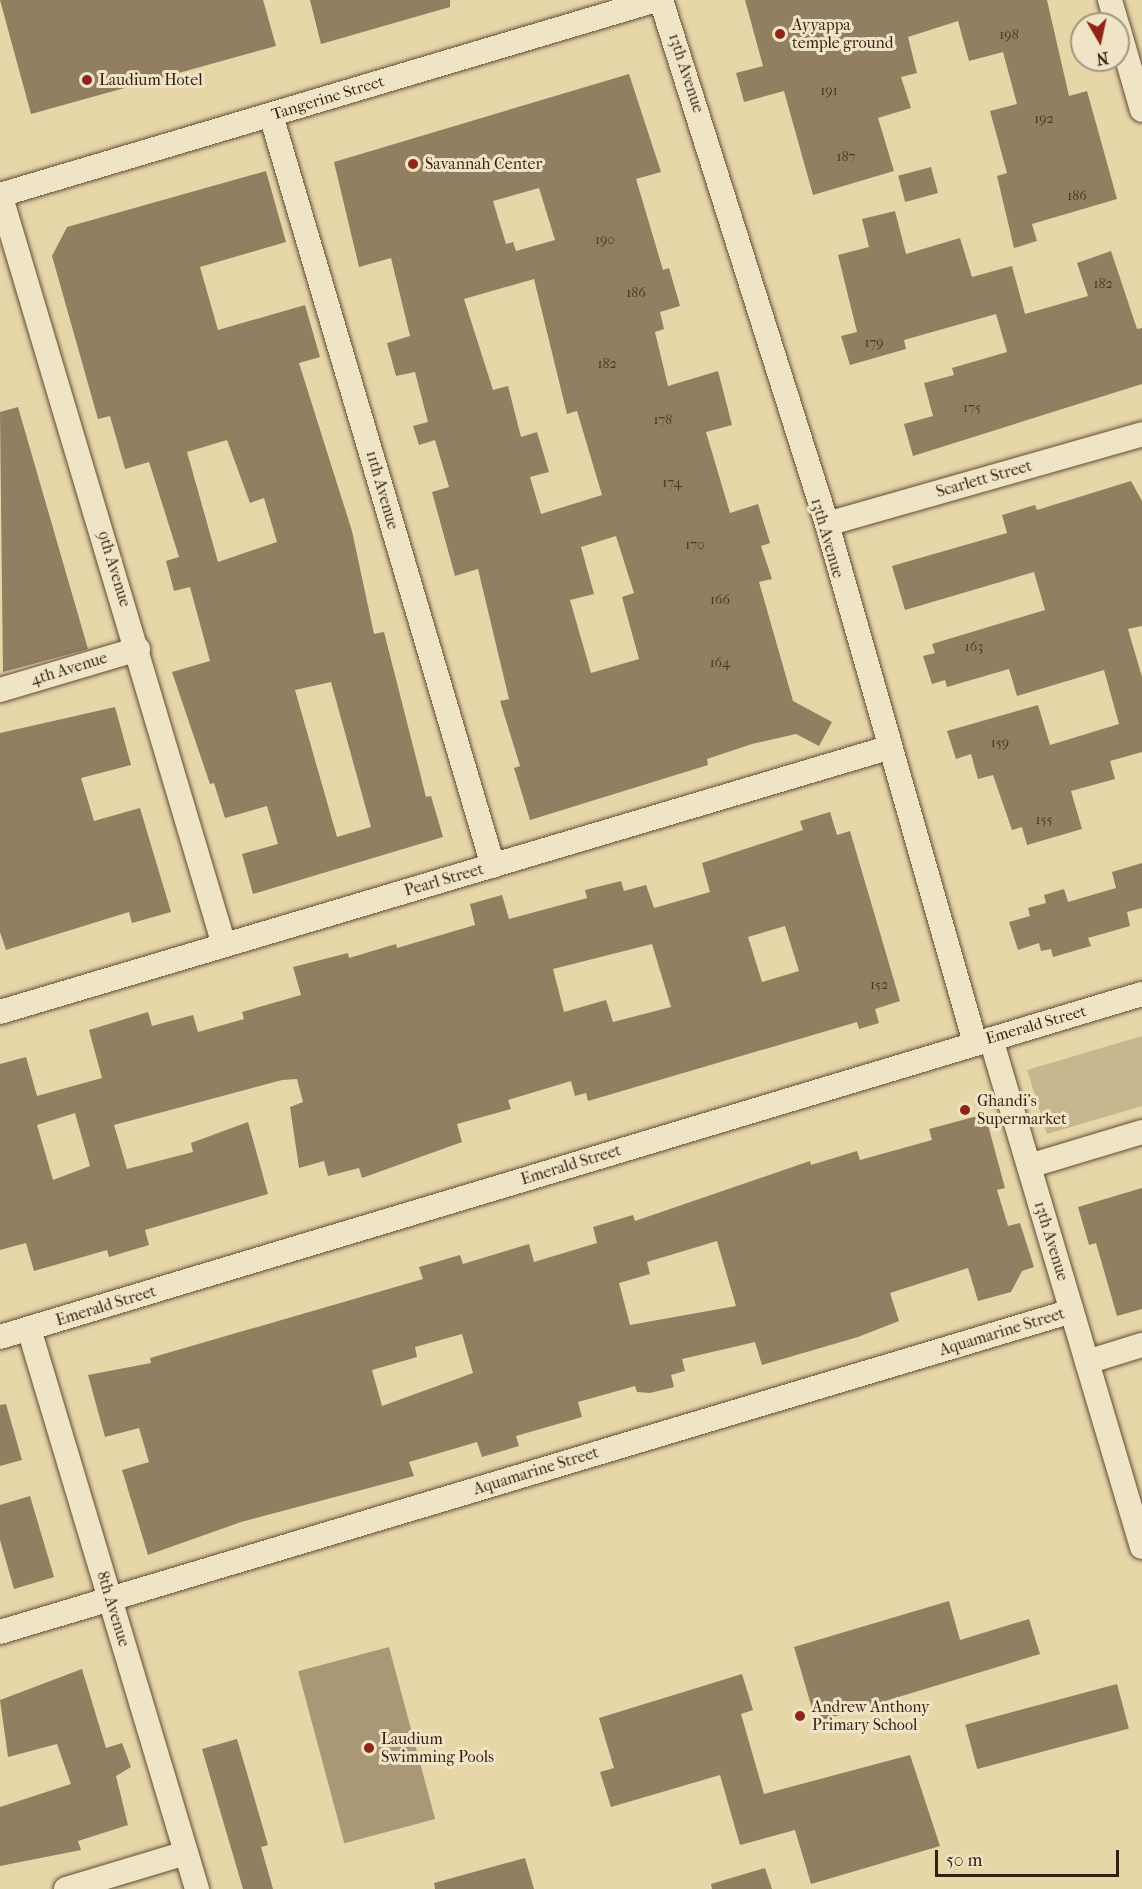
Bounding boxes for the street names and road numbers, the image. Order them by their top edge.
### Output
street label: 13th Avenue [664,31,708,115]
street label: Tangerine Street [269,72,387,124]
street label: 11th Avenue [362,448,402,532]
street label: Scarlett Street [934,456,1034,502]
street label: 13th Avenue [806,496,848,580]
street label: 9th Avenue [93,529,135,609]
street label: 4th Avenue [28,648,110,690]
street label: Pearl Street [402,860,486,900]
street label: Emerald Street [983,1001,1089,1049]
street label: Emerald Street [519,1141,623,1189]
street label: 13th Avenue [1030,1199,1072,1283]
street label: Emerald Street [54,1282,158,1330]
street label: Aquamarine Street [937,1304,1067,1360]
street label: Aquamarine Street [471,1443,601,1499]
street label: 8th Avenue [92,1569,134,1649]

